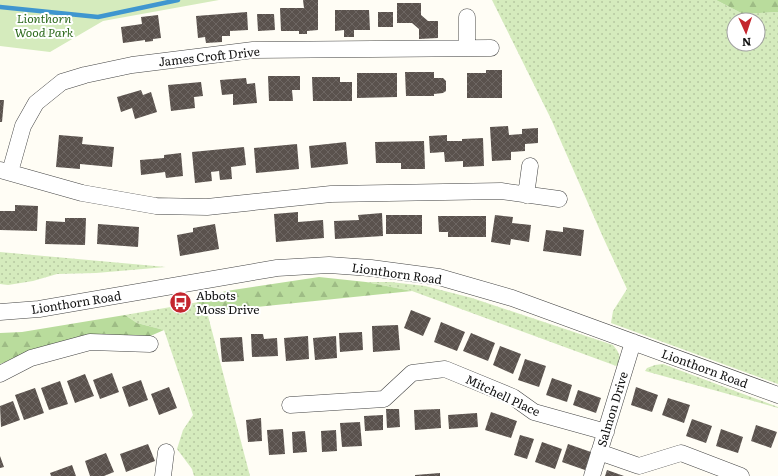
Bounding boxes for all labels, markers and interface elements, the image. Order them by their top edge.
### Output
park label: Lionthorn Wood Park [15,9,74,41]
north arrow [726,12,766,52]
text: N [742,35,752,51]
street label: James Croft Drive [157,42,261,70]
street label: Lionthorn Road [351,258,444,288]
street label: Lionthorn Road [30,286,123,318]
place label: Abbots Moss Drive [196,286,259,318]
bus stop icon: Abbots Moss Drive [167,289,193,315]
street label: Lionthorn Road [659,344,751,392]
street label: Salmon Drive [592,369,632,449]
street label: Mitchell Place [463,370,543,420]

